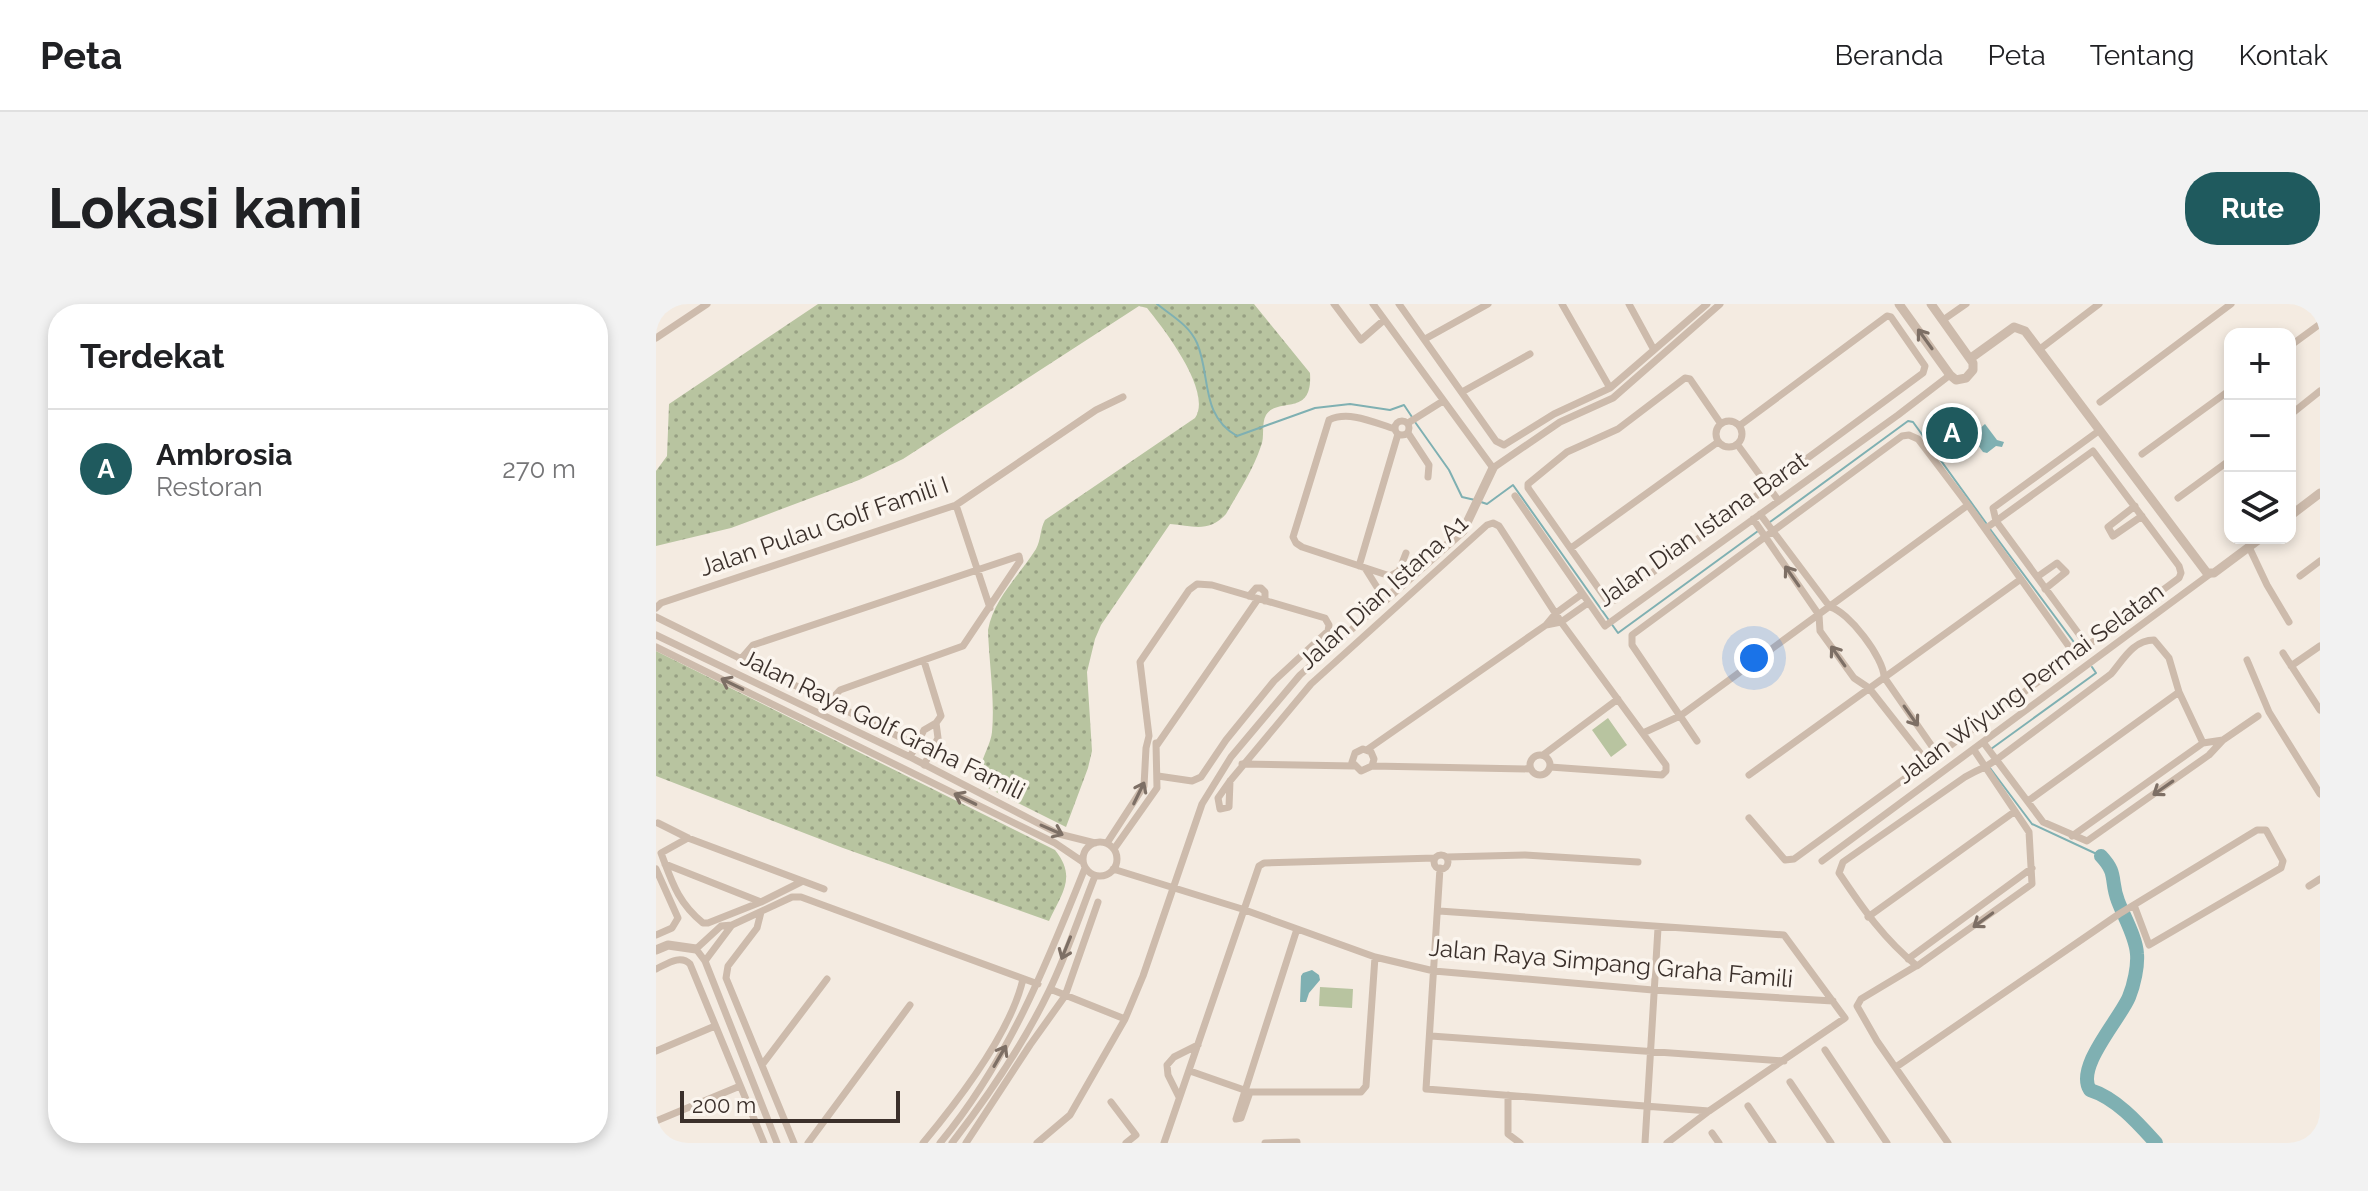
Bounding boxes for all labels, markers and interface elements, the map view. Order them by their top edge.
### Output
text: Peta [40,33,122,78]
text: Beranda [1834,39,1944,72]
text: Peta [1988,39,2046,72]
text: Tentang [2090,39,2195,72]
text: Kontak [2239,39,2328,72]
button: Rute [2185,172,2320,245]
text: Lokasi kami [48,175,362,241]
map controls [2224,328,2296,544]
button: + [2224,328,2296,400]
one-way arrow [1917,329,1933,351]
text: Terdekat [80,336,225,376]
button: − [2224,400,2296,472]
pin: A [1926,403,1978,463]
text: Ambrosia [156,437,292,472]
street label: Jalan Dian Istana Barat [1591,445,1813,613]
text: A [97,454,115,484]
text: 270 m [502,454,576,484]
street label: Jalan Pulau Golf Famili I [696,470,952,582]
text: Restoran [156,472,263,502]
button: layers [2224,472,2296,544]
street label: Jalan Dian Istana A1 [1293,509,1473,675]
one-way arrow [1784,566,1800,588]
street label: Jalan Wiyung Permai Selatan [1891,576,2169,790]
your location [1734,638,1774,678]
street label: Jalan Raya Golf Graha Famili [736,643,1030,805]
one-way arrow [1830,645,1846,667]
one-way arrow [720,676,744,691]
one-way arrow [1903,704,1919,726]
one-way arrow [2152,780,2174,796]
one-way arrow [1132,782,1147,806]
one-way arrow [953,791,977,806]
one-way arrow [1040,823,1064,838]
one-way arrow [1973,912,1995,928]
street label: Jalan Raya Simpang Graha Famili [1428,933,1794,993]
one-way arrow [1058,935,1072,960]
one-way arrow [992,1045,1008,1068]
scale bar [680,1087,900,1123]
text: 200 m [692,1092,756,1118]

